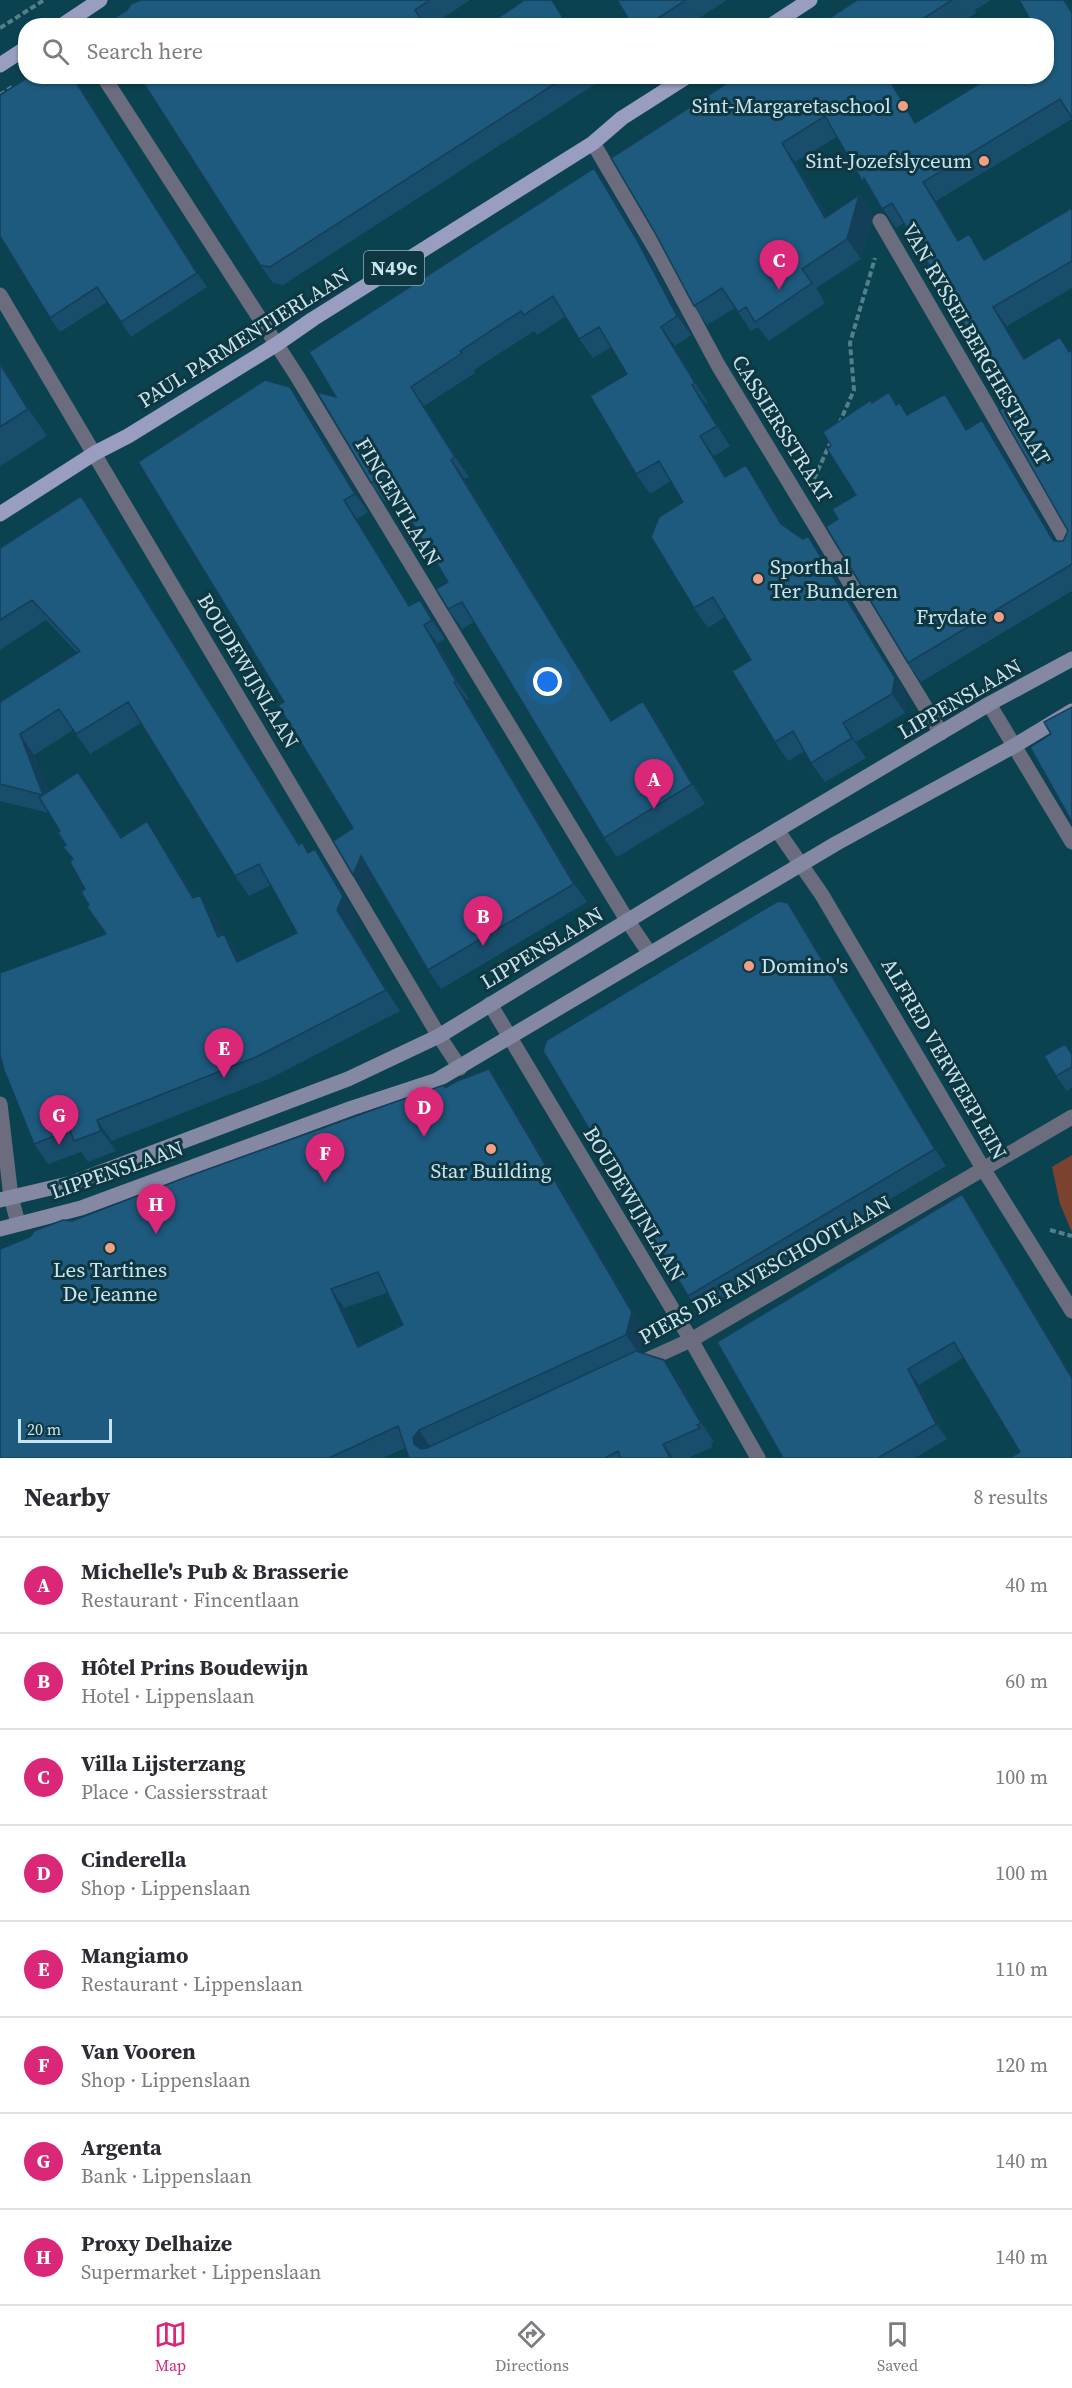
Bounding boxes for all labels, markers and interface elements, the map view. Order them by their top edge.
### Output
search box [18,18,1054,84]
icon: search [39,35,72,68]
text: Search here [87,36,203,66]
place label: Sint-Margaretaschool [692,91,891,120]
marker: Sint-Margaretaschool [896,99,910,113]
place label: Sint-Jozefslyceum [806,146,972,175]
marker: Sint-Jozefslyceum [977,154,991,168]
street label: VAN RYSSELBERGHESTRAAT [895,217,1058,470]
pin: C [760,240,798,290]
road number: N49c [364,251,424,285]
street label: PAUL PARMENTIERLAAN [133,261,355,415]
street label: CASSIERSSTRAAT [725,349,840,509]
street label: FINCENTLAAN [349,432,448,571]
place label: Sporthal Ter Bunderen [770,552,898,605]
marker: Sporthal Ter Bunderen [751,572,765,586]
street label: BOUDEWIJNLAAN [191,588,306,754]
place label: Frydate [916,602,987,631]
marker: Frydate [992,610,1006,624]
street label: LIPPENSLAAN [893,651,1027,746]
your location [533,667,562,696]
pin: A [634,760,674,809]
pin: B [464,896,502,946]
street label: LIPPENSLAAN [475,899,609,996]
place label: Domino's [761,951,848,980]
street label: ALFRED VERWEEPLEIN [875,953,1014,1165]
marker: Domino's [742,959,756,973]
pin: E [204,1028,244,1078]
pin: D [404,1088,444,1137]
pin: G [40,1096,78,1145]
street label: BOUDEWIJNLAAN [577,1121,692,1287]
street label: LIPPENSLAAN [47,1133,187,1206]
pin: F [306,1134,344,1183]
marker: Star Building [484,1142,498,1156]
place label: Star Building [430,1156,552,1185]
pin: H [136,1184,176,1234]
street label: PIERS DE RAVESCHOOTLAAN [633,1188,896,1351]
marker: Les Tartines De Jeanne [103,1241,117,1255]
place label: Les Tartines De Jeanne [53,1255,167,1308]
scale bar [18,1416,112,1444]
text: 20 m [27,1418,61,1440]
text: Nearby [24,1479,110,1515]
text: 8 results [973,1483,1048,1511]
text: Michelle's Pub & Brasserie [81,1556,348,1586]
text: A [37,1571,50,1599]
text: 40 m [1005,1571,1048,1599]
text: Restaurant · Fincentlaan [81,1586,299,1614]
text: Hôtel Prins Boudewijn [81,1652,308,1682]
text: B [37,1667,50,1695]
text: 60 m [1005,1667,1048,1695]
text: Hotel · Lippenslaan [81,1682,255,1710]
text: Villa Lijsterzang [81,1748,245,1778]
text: C [37,1763,50,1791]
text: 100 m [995,1763,1048,1791]
text: Place · Cassiersstraat [81,1778,268,1806]
text: Cinderella [81,1844,186,1874]
text: D [36,1859,51,1887]
text: 100 m [995,1859,1048,1887]
text: Shop · Lippenslaan [81,1874,251,1902]
text: Mangiamo [81,1940,188,1970]
text: E [38,1955,49,1983]
text: 110 m [995,1955,1048,1983]
text: Restaurant · Lippenslaan [81,1970,303,1998]
text: Van Vooren [81,2036,196,2066]
text: F [38,2051,49,2079]
text: 120 m [995,2051,1048,2079]
text: Shop · Lippenslaan [81,2066,251,2094]
text: Argenta [81,2132,162,2162]
text: G [37,2147,50,2175]
text: 140 m [995,2147,1048,2175]
text: Bank · Lippenslaan [81,2162,252,2190]
text: Proxy Delhaize [81,2228,232,2258]
text: H [36,2243,51,2271]
text: 140 m [995,2243,1048,2271]
text: Supermarket · Lippenslaan [81,2258,321,2286]
tab: Map [154,2318,187,2376]
tab: Directions [495,2318,569,2376]
tab: Saved [877,2318,918,2376]

